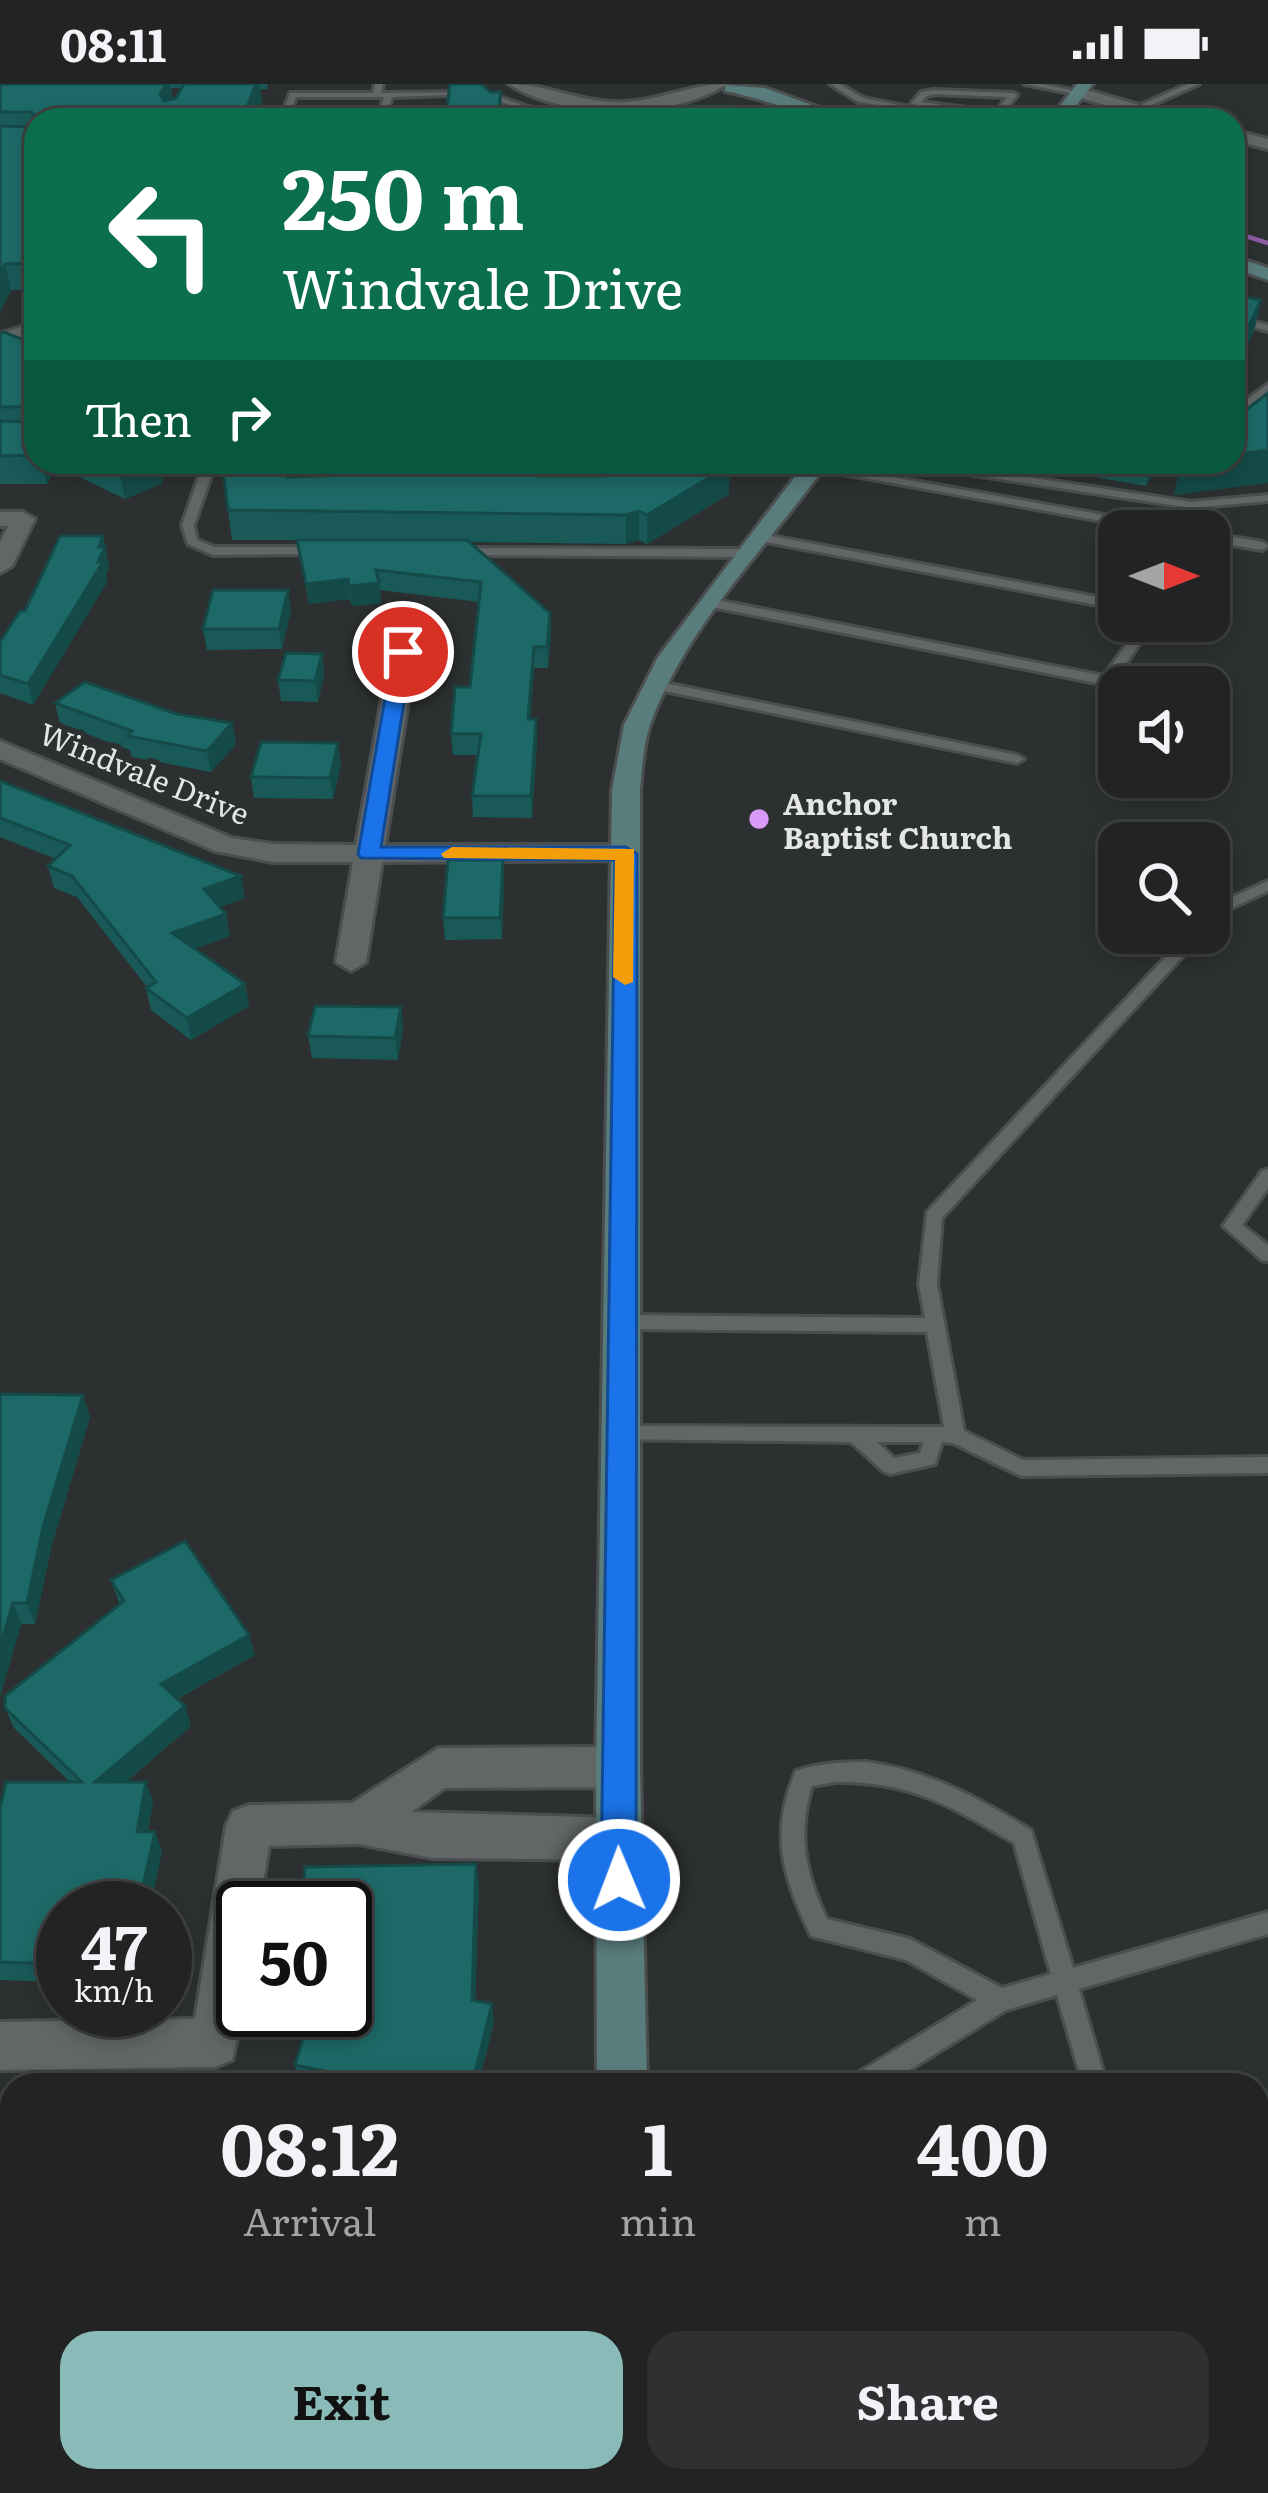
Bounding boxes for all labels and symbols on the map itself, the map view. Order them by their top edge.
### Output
north arrow [1098,510,1230,642]
pin [352,601,454,703]
street label: Windvale Drive [33,710,257,834]
place label: Anchor Baptist Church [783,780,1012,858]
marker: Anchor Baptist Church [746,806,772,832]
position arrow [556,1817,682,1943]
speed limit sign: 50 [216,1881,372,2037]

